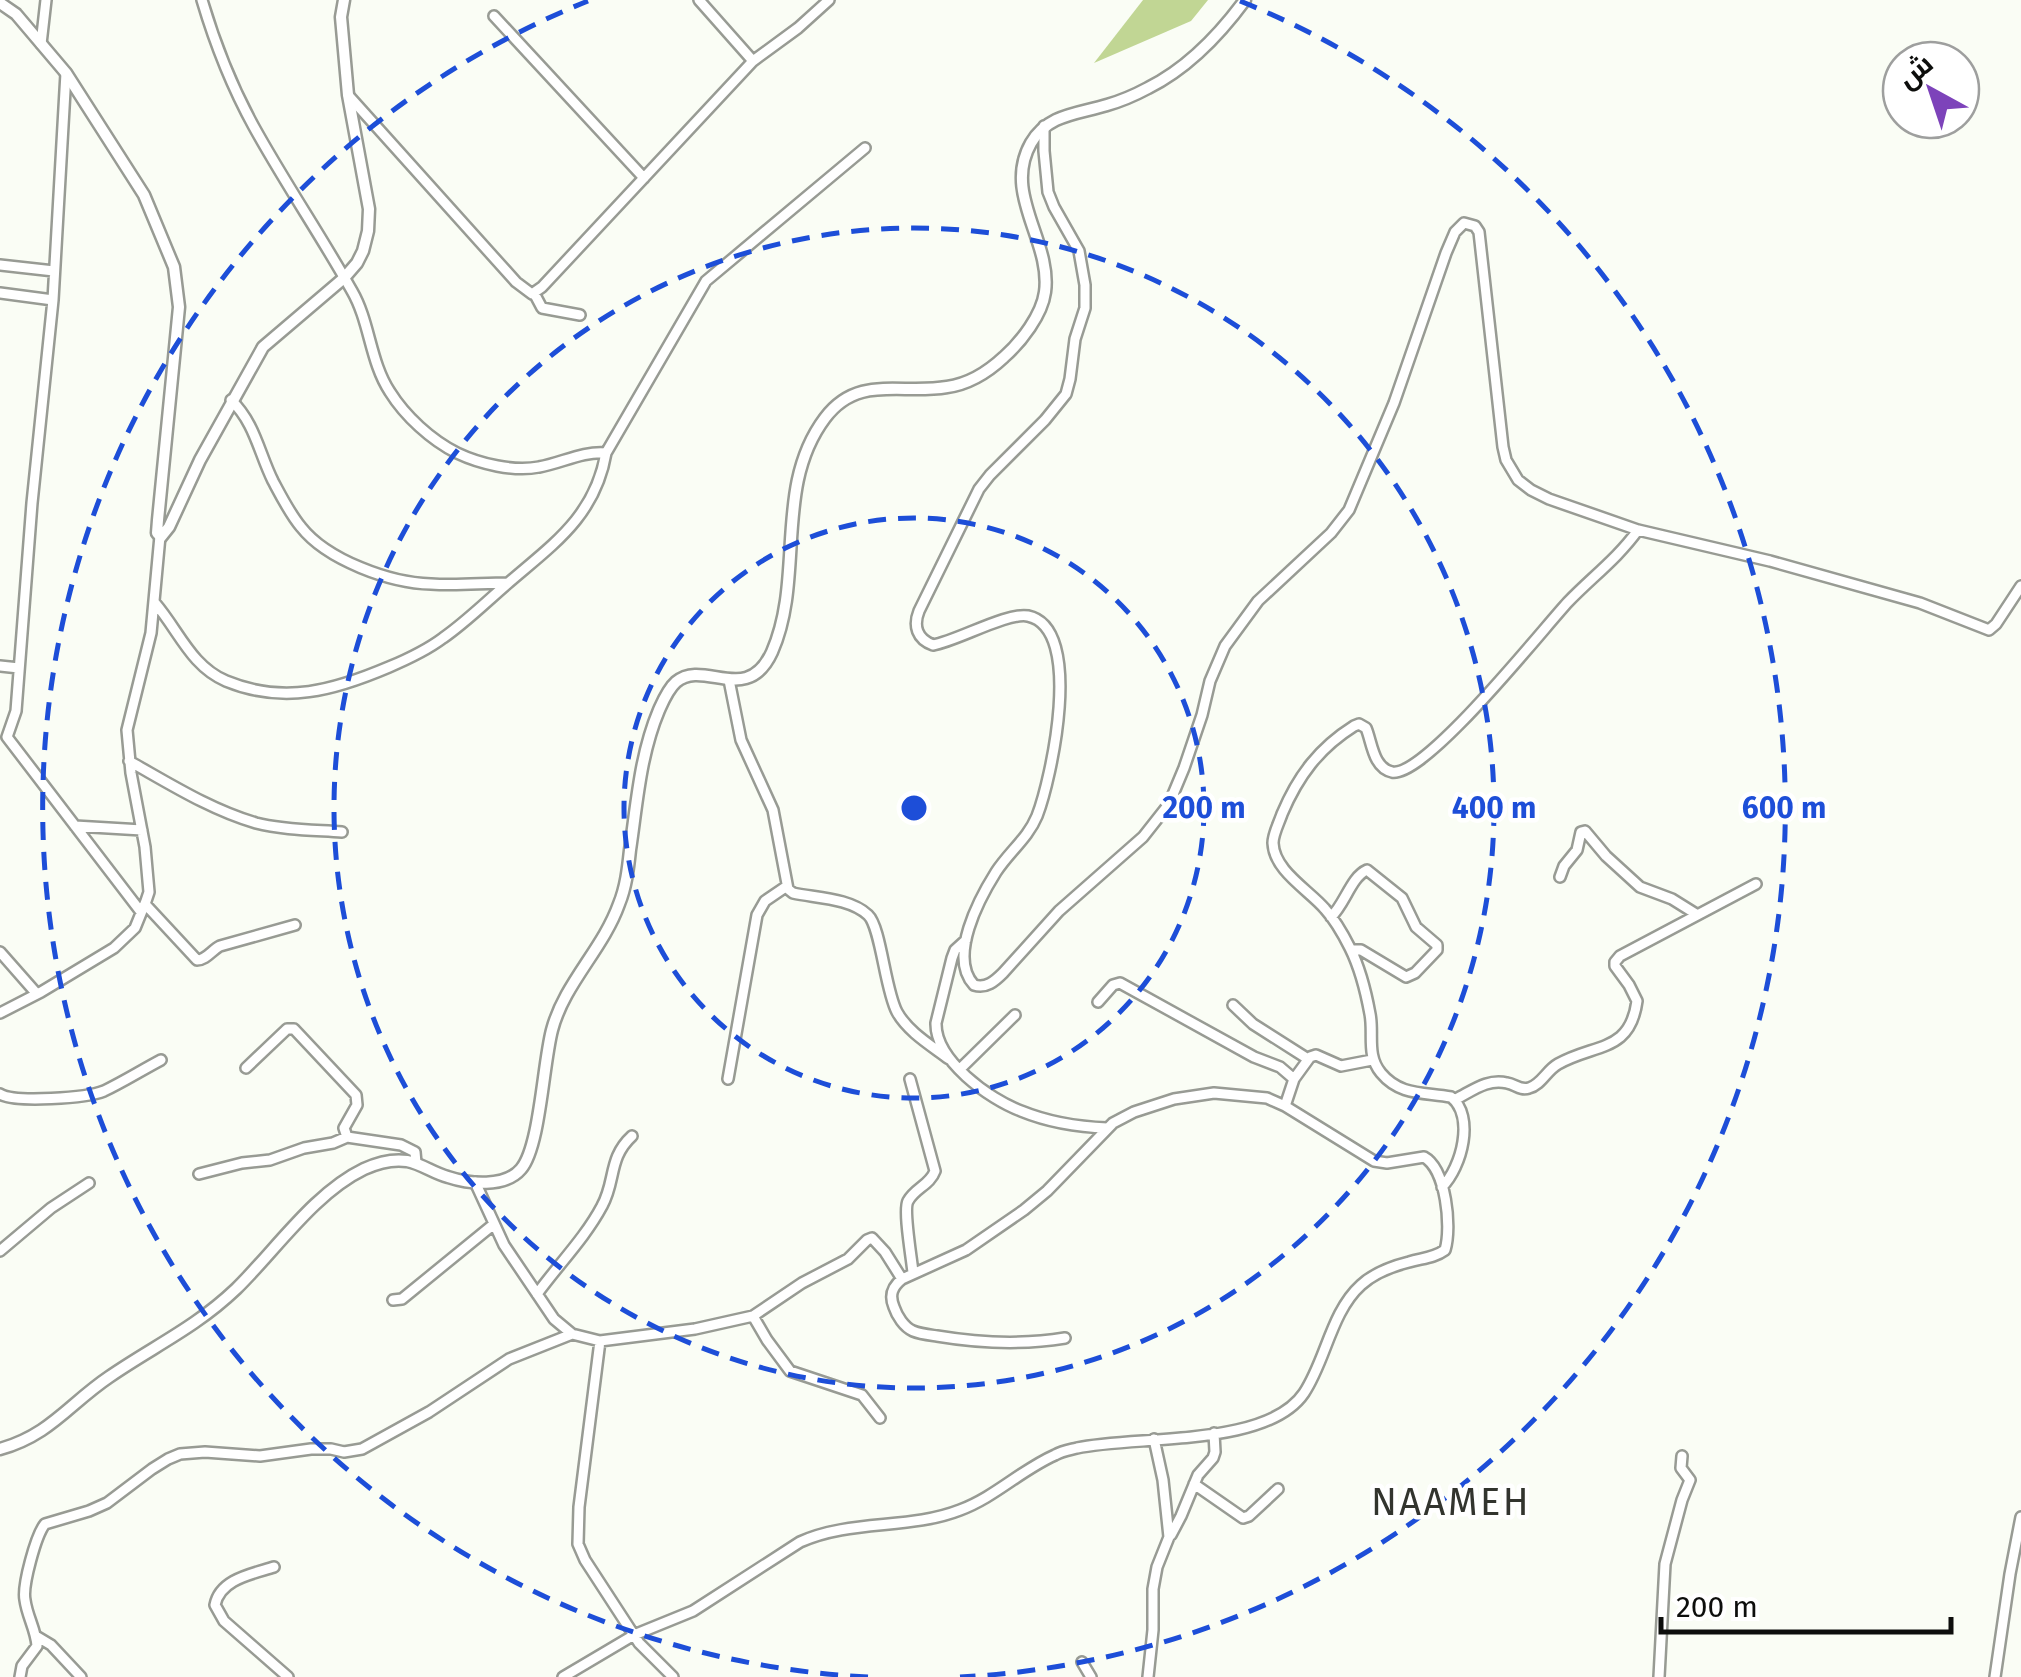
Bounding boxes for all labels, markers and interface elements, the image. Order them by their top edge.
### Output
north arrow [1881,40,1981,140]
text: ش [1891,47,1940,95]
centre of rings [896,790,932,826]
text: 200 m [1162,790,1246,826]
text: 400 m [1452,790,1536,826]
text: 600 m [1742,790,1826,826]
district label: NAAMEH [1371,1479,1531,1525]
scale bar [1661,1572,1951,1634]
text: 200 m [1676,1589,1758,1625]

